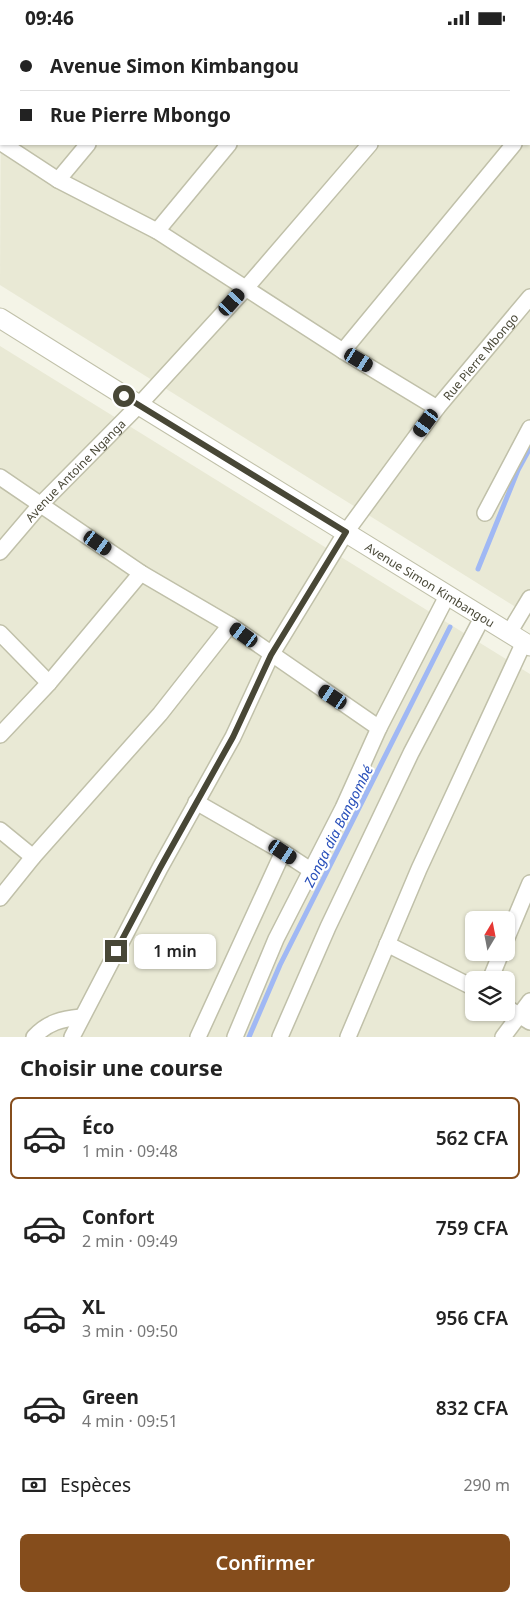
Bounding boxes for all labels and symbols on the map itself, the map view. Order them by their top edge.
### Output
car [216,286,247,318]
street label: Rue Pierre Mbongo [439,309,522,404]
car [342,346,375,374]
route start [113,385,135,407]
car [411,406,440,440]
street label: Avenue Antoine Nganga [21,415,129,525]
car [81,528,114,558]
street label: Avenue Simon Kimbangou [362,538,498,631]
car [227,620,260,650]
car [316,682,349,712]
water label: Zonga dia Bangombé [299,762,377,891]
car [266,837,299,867]
north arrow [465,911,515,961]
callout: 1 min [134,933,216,969]
route end [105,940,127,962]

